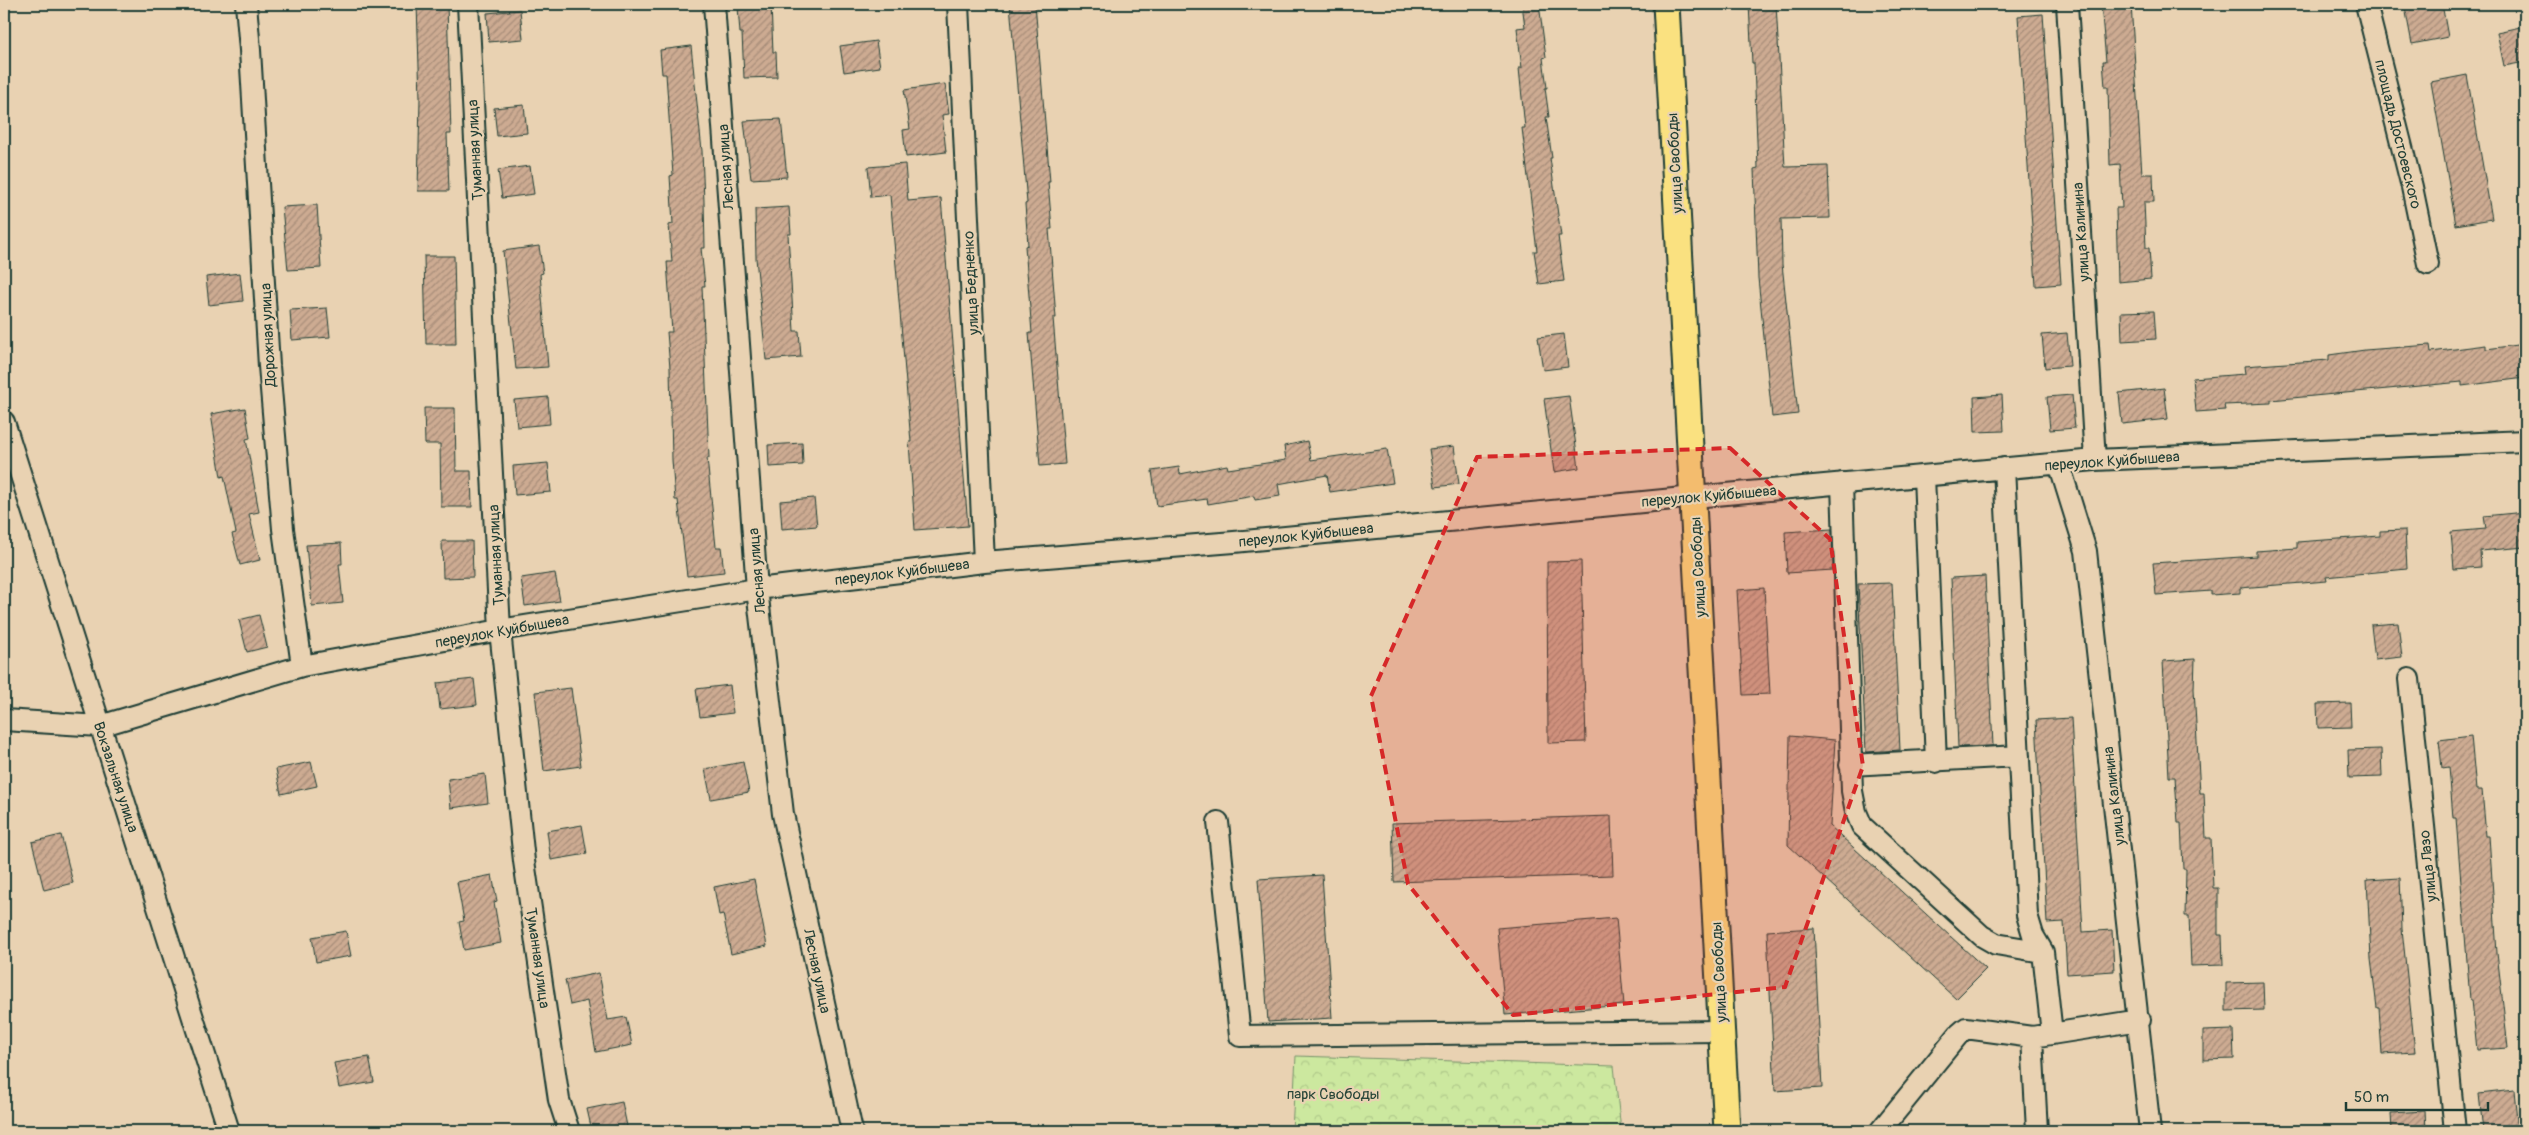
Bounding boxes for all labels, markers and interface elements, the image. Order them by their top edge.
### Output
street label: площадь Достоевского [2370,58,2425,211]
street label: Туманная улица [463,99,488,201]
street label: улица Свободы [1663,112,1688,215]
street label: Лесная улица [714,123,739,212]
street label: улица Калинина [2069,182,2095,283]
street label: улица Бедненко [959,230,984,336]
street label: Дорожная улица [256,283,281,388]
street label: переулок Куйбышева [2044,447,2180,476]
street label: переулок Куйбышева [1641,481,1777,512]
street label: Туманная улица [484,504,509,606]
street label: улица Свободы [1686,516,1711,619]
street label: переулок Куйбышева [1238,519,1375,552]
street label: Лесная улица [744,527,771,616]
street label: переулок Куйбышева [834,555,971,590]
street label: переулок Куйбышева [434,610,571,653]
street label: Вокзальная улица [89,719,142,835]
street label: улица Калинина [2099,745,2130,847]
street label: улица Лазо [2415,829,2442,904]
street label: Туманная улица [521,907,554,1010]
street label: улица Свободы [1707,921,1732,1024]
street label: Лесная улица [798,926,835,1015]
scale bar [2346,1080,2489,1112]
park label: парк Свободы [1287,1085,1379,1104]
text: 50 m [2354,1088,2389,1107]

